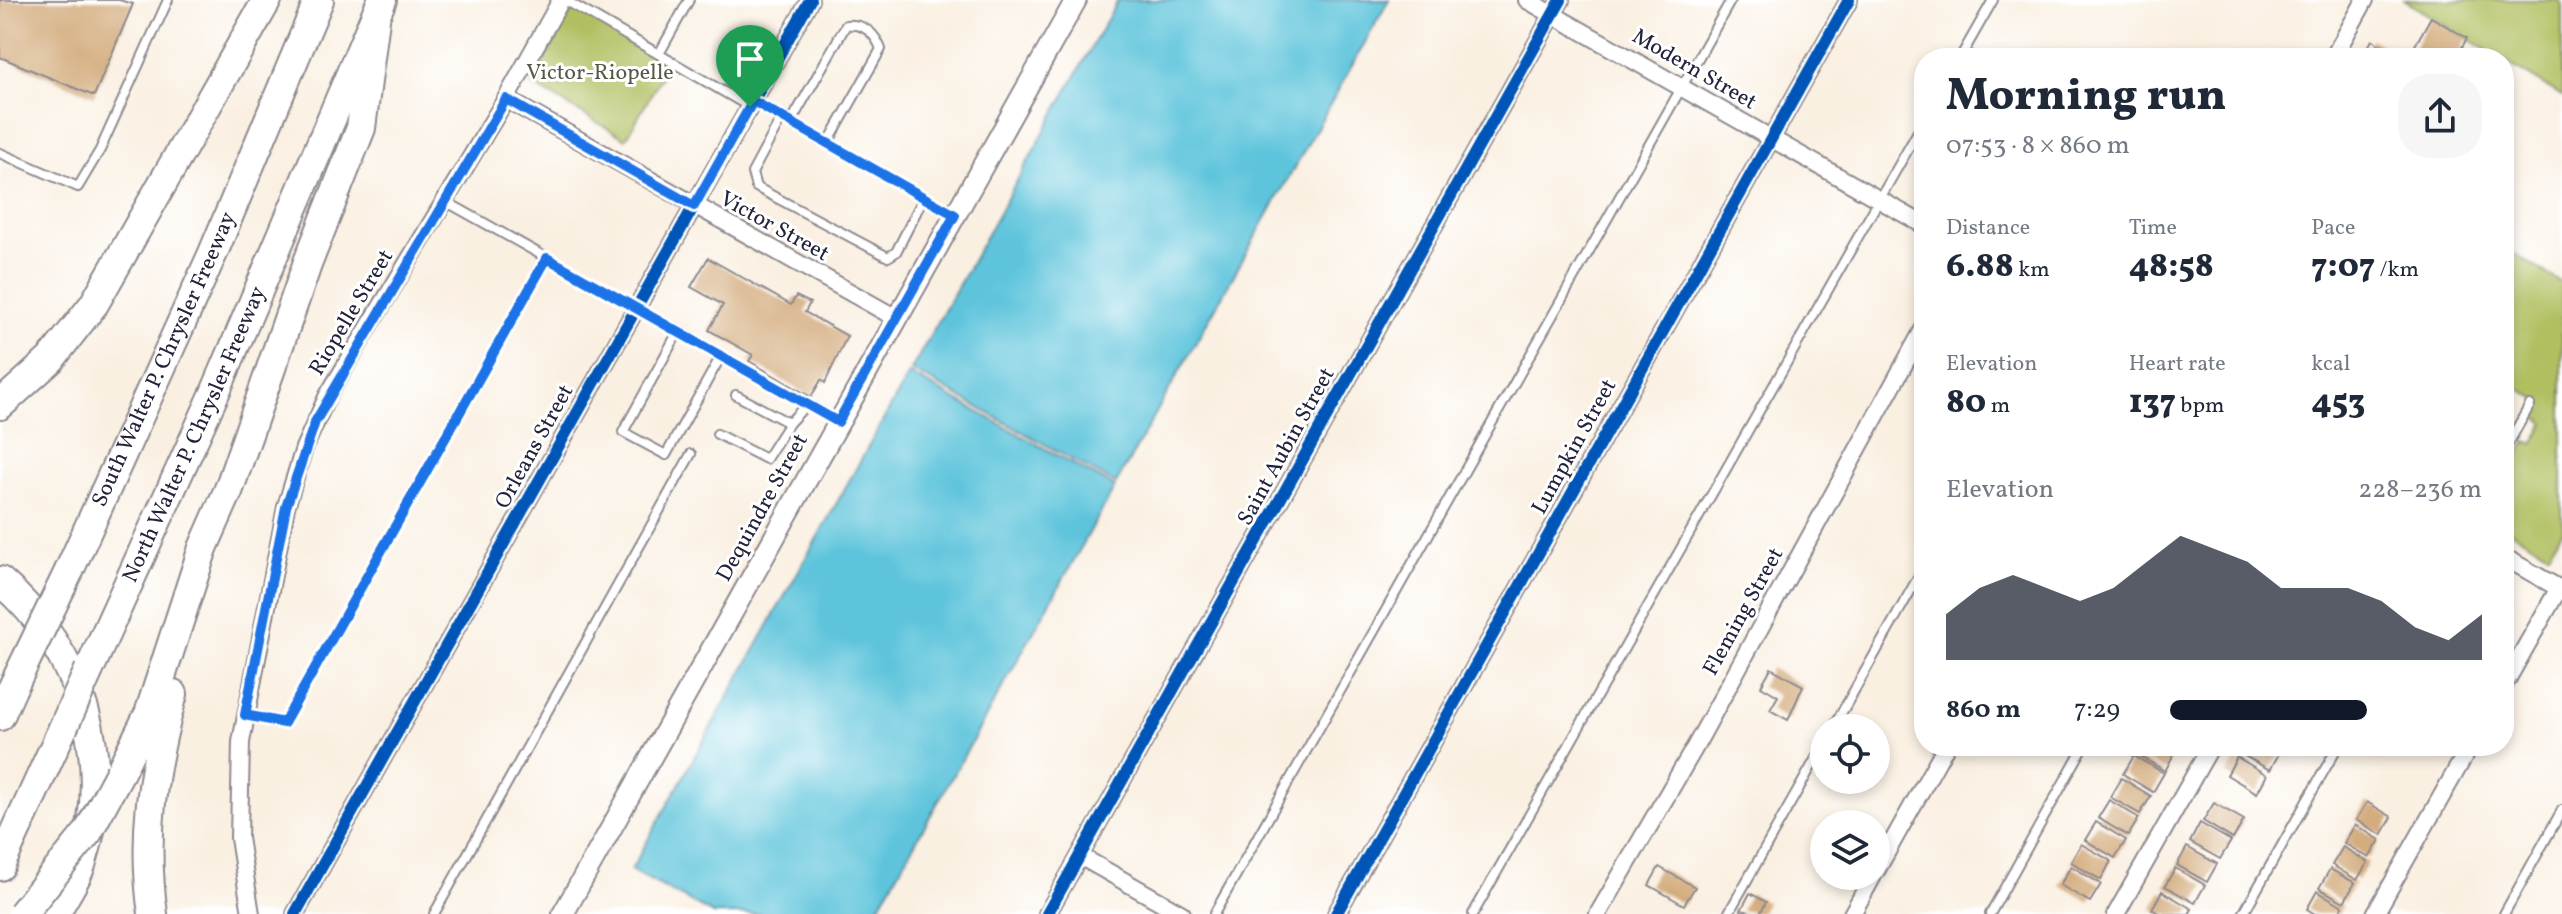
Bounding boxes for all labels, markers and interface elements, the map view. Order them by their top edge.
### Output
street label: Modern Street [1626,22,1762,118]
pin [716,25,784,107]
icon: arrive [728,37,772,81]
park label: Victor-Riopelle [526,58,674,89]
text: Morning run [1946,67,2226,128]
button: share [2398,74,2482,158]
text: 07:53 · 8 × 860 m [1946,128,2130,164]
street label: Victor Street [714,184,835,270]
street label: South Walter P. Chrysler Freeway [85,207,244,512]
text: Distance [1946,213,2030,244]
text: Time [2129,213,2177,244]
text: Pace [2311,213,2355,244]
street label: Riopelle Street [302,244,402,382]
text: 6.88 [1946,244,2014,291]
text: 48:58 [2129,244,2214,291]
text: 7:07 [2311,244,2375,291]
text: km [2014,255,2050,286]
text: /km [2375,255,2419,286]
street label: North Walter P. Chrysler Freeway [115,282,274,588]
text: Elevation [1946,349,2037,380]
text: Heart rate [2129,349,2226,380]
text: kcal [2311,349,2350,380]
street label: Saint Aubin Street [1231,362,1343,532]
street label: Lumpkin Street [1525,373,1625,520]
street label: Orleans Street [488,379,582,515]
text: 80 [1946,380,1986,427]
text: 137 [2129,380,2176,427]
text: 453 [2311,380,2365,427]
text: m [1986,391,2010,422]
text: bpm [2176,391,2224,422]
street label: Dequindre Street [709,428,817,588]
text: Elevation [1946,472,2054,508]
text: 228–236 m [2358,472,2482,508]
street label: Fleming Street [1696,542,1792,682]
text: 860 m [1946,692,2021,728]
text: 7:29 [2074,692,2120,728]
map controls [1810,714,1890,890]
button: locate [1810,714,1890,794]
button: layers [1810,810,1890,890]

